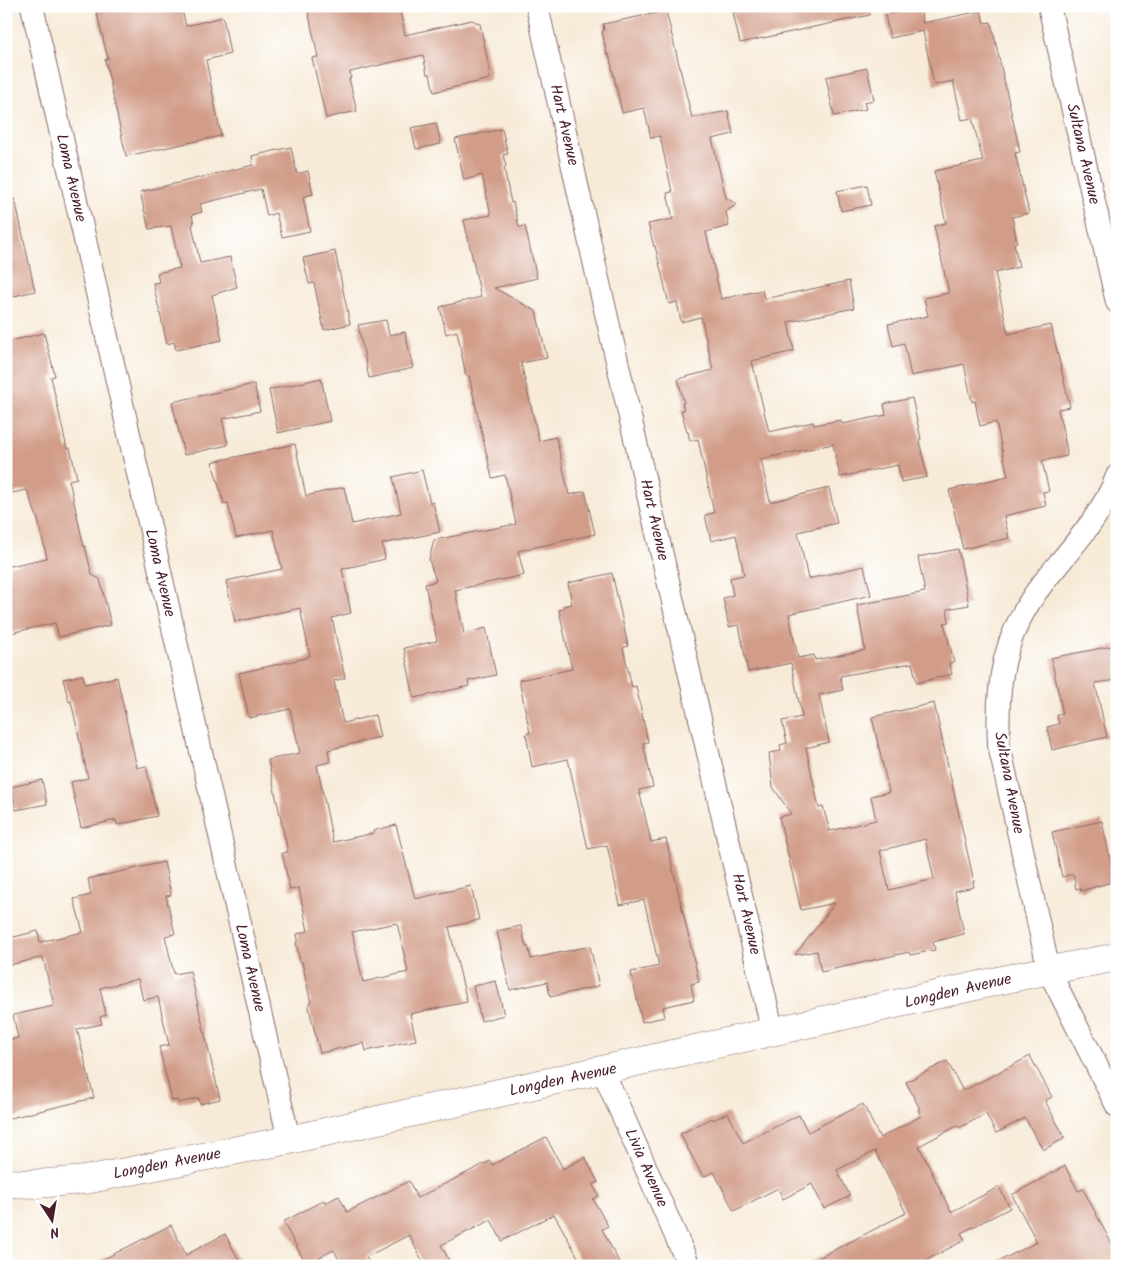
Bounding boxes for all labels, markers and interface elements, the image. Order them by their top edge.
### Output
street label: Hart Avenue [542,82,586,168]
street label: Sultana Avenue [1059,101,1107,207]
street label: Loma Avenue [49,131,93,225]
street label: Hart Avenue [632,477,676,563]
street label: Loma Avenue [138,526,182,620]
street label: Sultana Avenue [987,730,1031,836]
street label: Hart Avenue [724,871,768,957]
street label: Loma Avenue [228,921,272,1015]
street label: Longden Avenue [902,967,1014,1015]
street label: Longden Avenue [507,1056,619,1104]
street label: Livia Avenue [617,1124,675,1212]
street label: Longden Avenue [111,1141,223,1187]
north arrow [28,1194,78,1244]
text: N [48,1220,61,1243]

